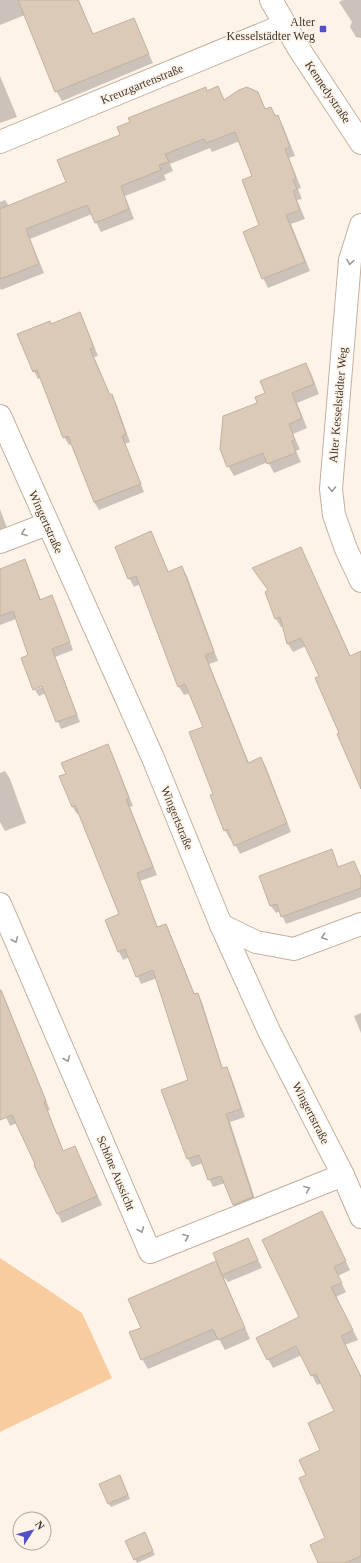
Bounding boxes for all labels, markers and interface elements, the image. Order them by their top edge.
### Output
place label: Alter Kesselstädter Weg [227,15,315,43]
marker: Alter Kesselstädter Weg [318,24,328,34]
street label: Kennedystraße [302,58,354,126]
street label: Kreuzgartenstraße [99,61,185,107]
one-way arrow [346,259,355,265]
street label: Alter Kesselstädter Weg [326,347,350,463]
one-way arrow [327,486,336,492]
street label: Wingertstraße [26,488,66,556]
one-way arrow [20,529,27,537]
street label: Wingertstraße [158,784,196,852]
one-way arrow [321,933,328,941]
one-way arrow [11,936,19,943]
one-way arrow [62,1055,70,1063]
street label: Wingertstraße [289,1080,333,1146]
street label: Schöne Aussicht [94,1134,138,1213]
one-way arrow [303,1186,310,1194]
one-way arrow [136,1226,144,1233]
one-way arrow [183,1234,190,1242]
north arrow [12,1511,52,1551]
text: N [33,1518,47,1532]

